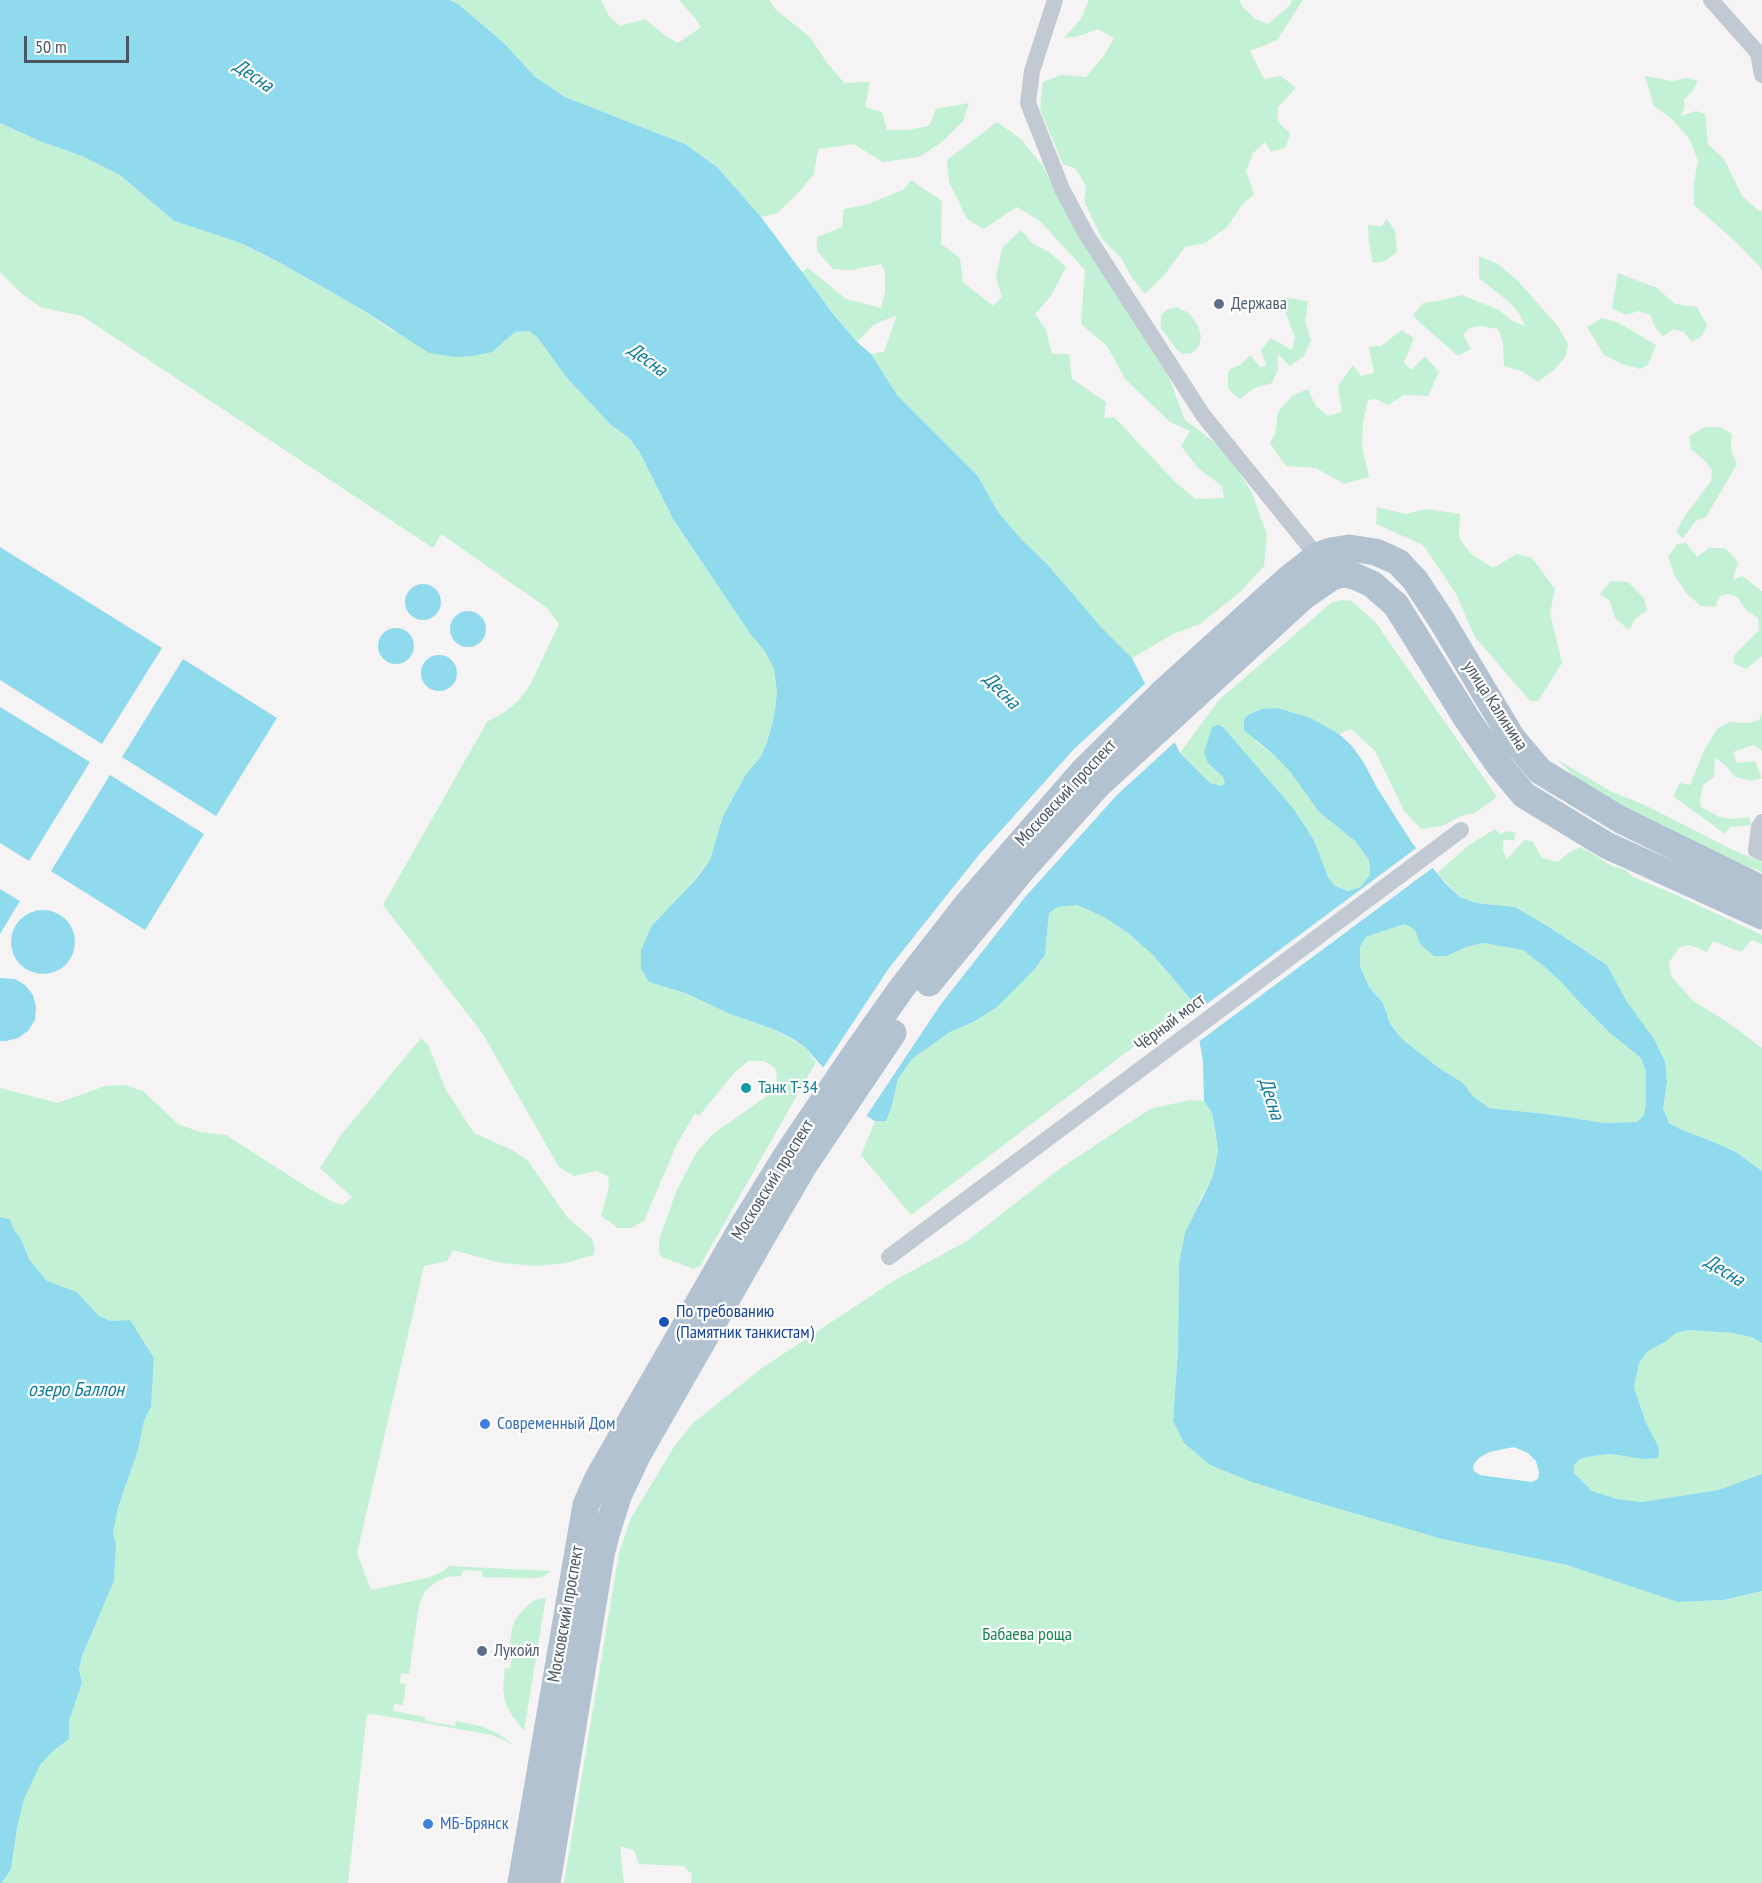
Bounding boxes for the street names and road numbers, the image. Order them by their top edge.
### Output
street label: улица Калинина [1458,657,1532,755]
street label: Московский проспект [1011,735,1121,851]
street label: Чёрный мост [1131,990,1209,1056]
street label: Московский проспект [727,1116,819,1244]
street label: Московский проспект [543,1544,589,1684]

